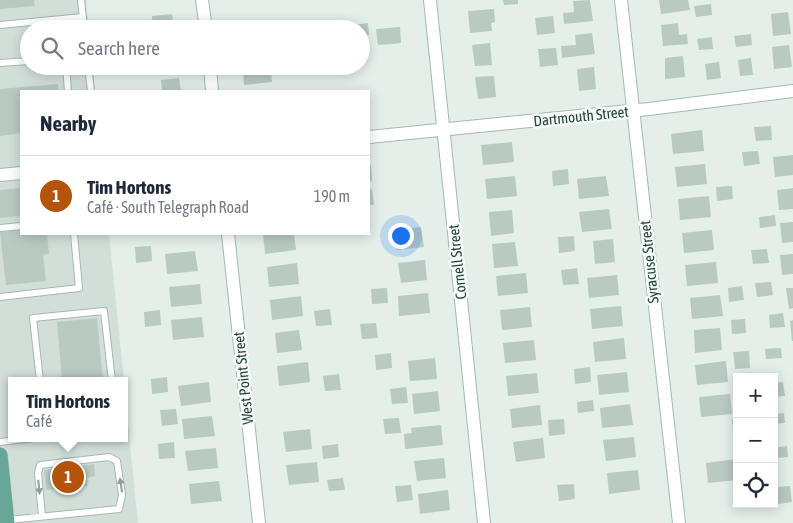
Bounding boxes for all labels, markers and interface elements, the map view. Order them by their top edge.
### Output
search box [20,20,370,75]
icon: search [38,34,66,62]
text: Search here [78,37,160,59]
street label: Dartmouth Street [533,103,629,129]
text: Nearby [40,111,96,135]
text: Tim Hortons [87,176,171,198]
text: 1 [52,187,60,205]
text: 190 m [314,187,350,205]
text: Café · South Telegraph Road [87,198,249,216]
street label: Syracuse Street [636,220,662,304]
your location [388,223,414,249]
street label: Cornell Street [445,224,469,300]
street label: West Point Street [230,331,256,425]
map controls [733,373,778,508]
button: + [733,373,778,418]
popup [8,377,128,442]
text: Tim Hortons [26,390,110,412]
text: Café [26,412,52,430]
button: − [733,418,778,463]
pin: 1 [52,458,84,496]
button: locate [733,463,778,508]
one-way arrow [116,477,124,493]
one-way arrow [35,480,43,496]

